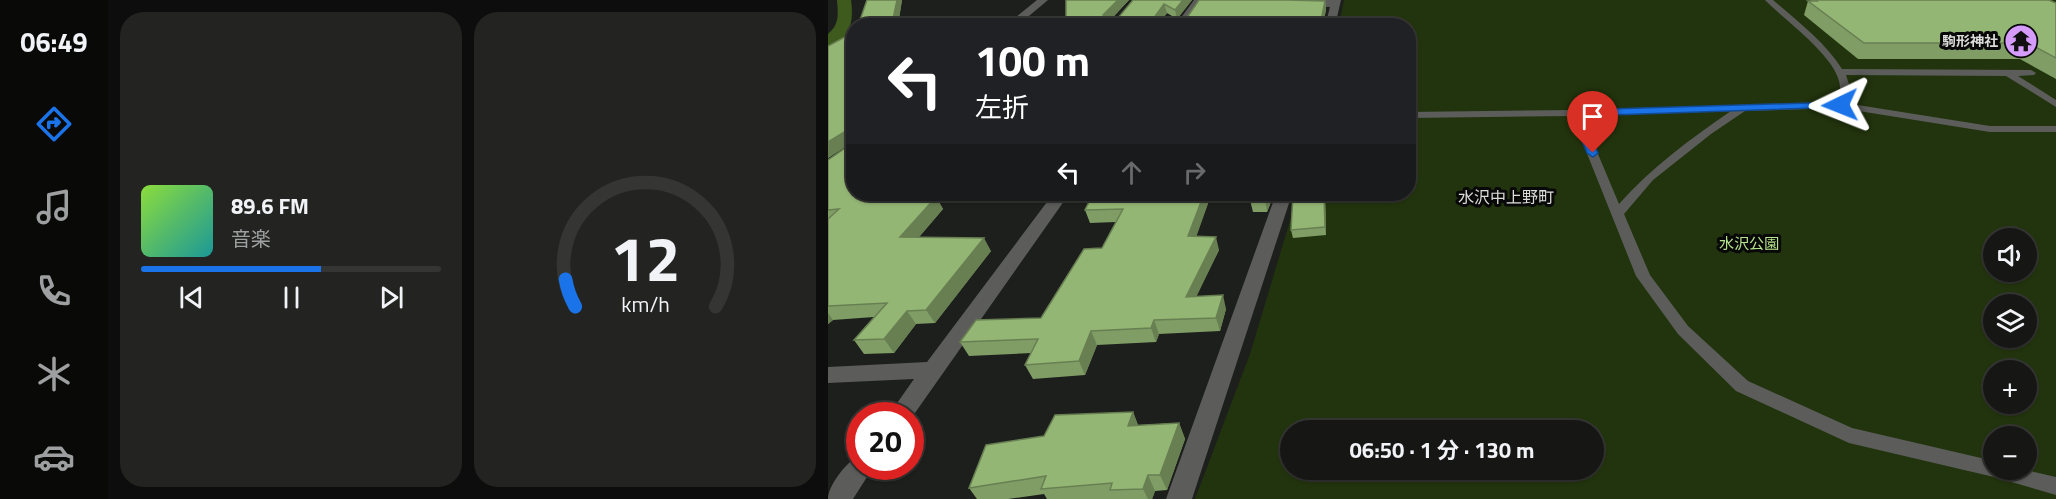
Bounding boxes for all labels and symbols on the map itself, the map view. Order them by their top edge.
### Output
temple icon: 駒形神社 [2003,23,2039,59]
place label: 駒形神社 [1942,30,1998,51]
position arrow [1808,73,1872,137]
pin [1567,91,1618,153]
district label: 水沢中上野町 [1458,185,1554,209]
park label: 水沢公園 [1719,232,1779,255]
speed limit sign: 20 [846,402,924,480]

